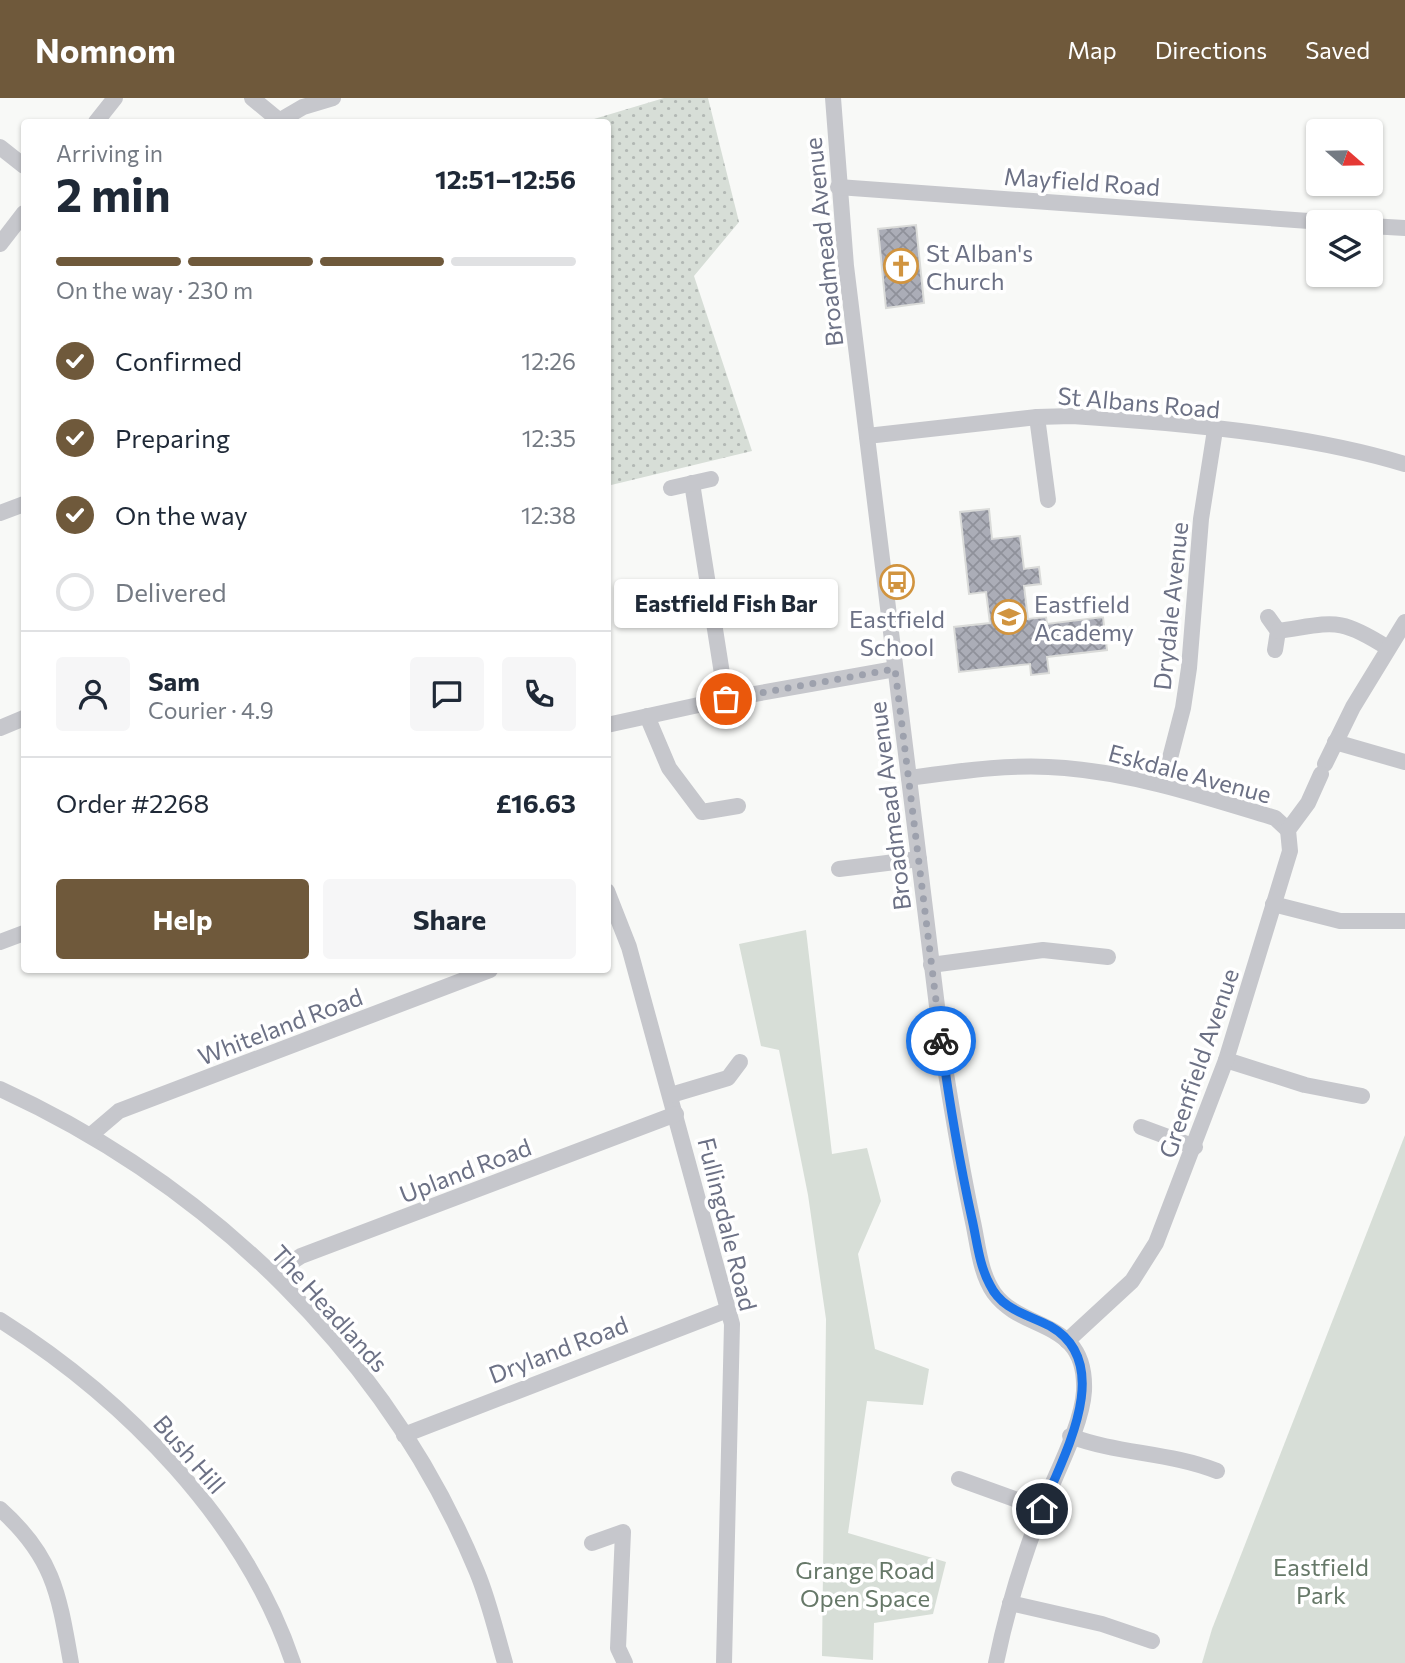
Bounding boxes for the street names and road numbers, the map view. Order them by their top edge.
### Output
street label: Broadmead Avenue [798,136,848,348]
street label: Mayfield Road [1003,161,1161,201]
street label: St Albans Road [1057,380,1221,424]
street label: Drydale Avenue [1147,520,1193,692]
street label: Broadmead Avenue [862,700,916,912]
street label: Eskdale Avenue [1105,737,1275,809]
street label: Greenfield Avenue [1152,964,1244,1162]
street label: Whiteland Road [194,981,366,1071]
street label: Upland Road [395,1132,535,1208]
street label: Fullingdale Road [692,1134,764,1314]
street label: The Headlands [265,1239,395,1377]
street label: Dryland Road [484,1309,632,1389]
street label: Bush Hill [148,1409,232,1499]

